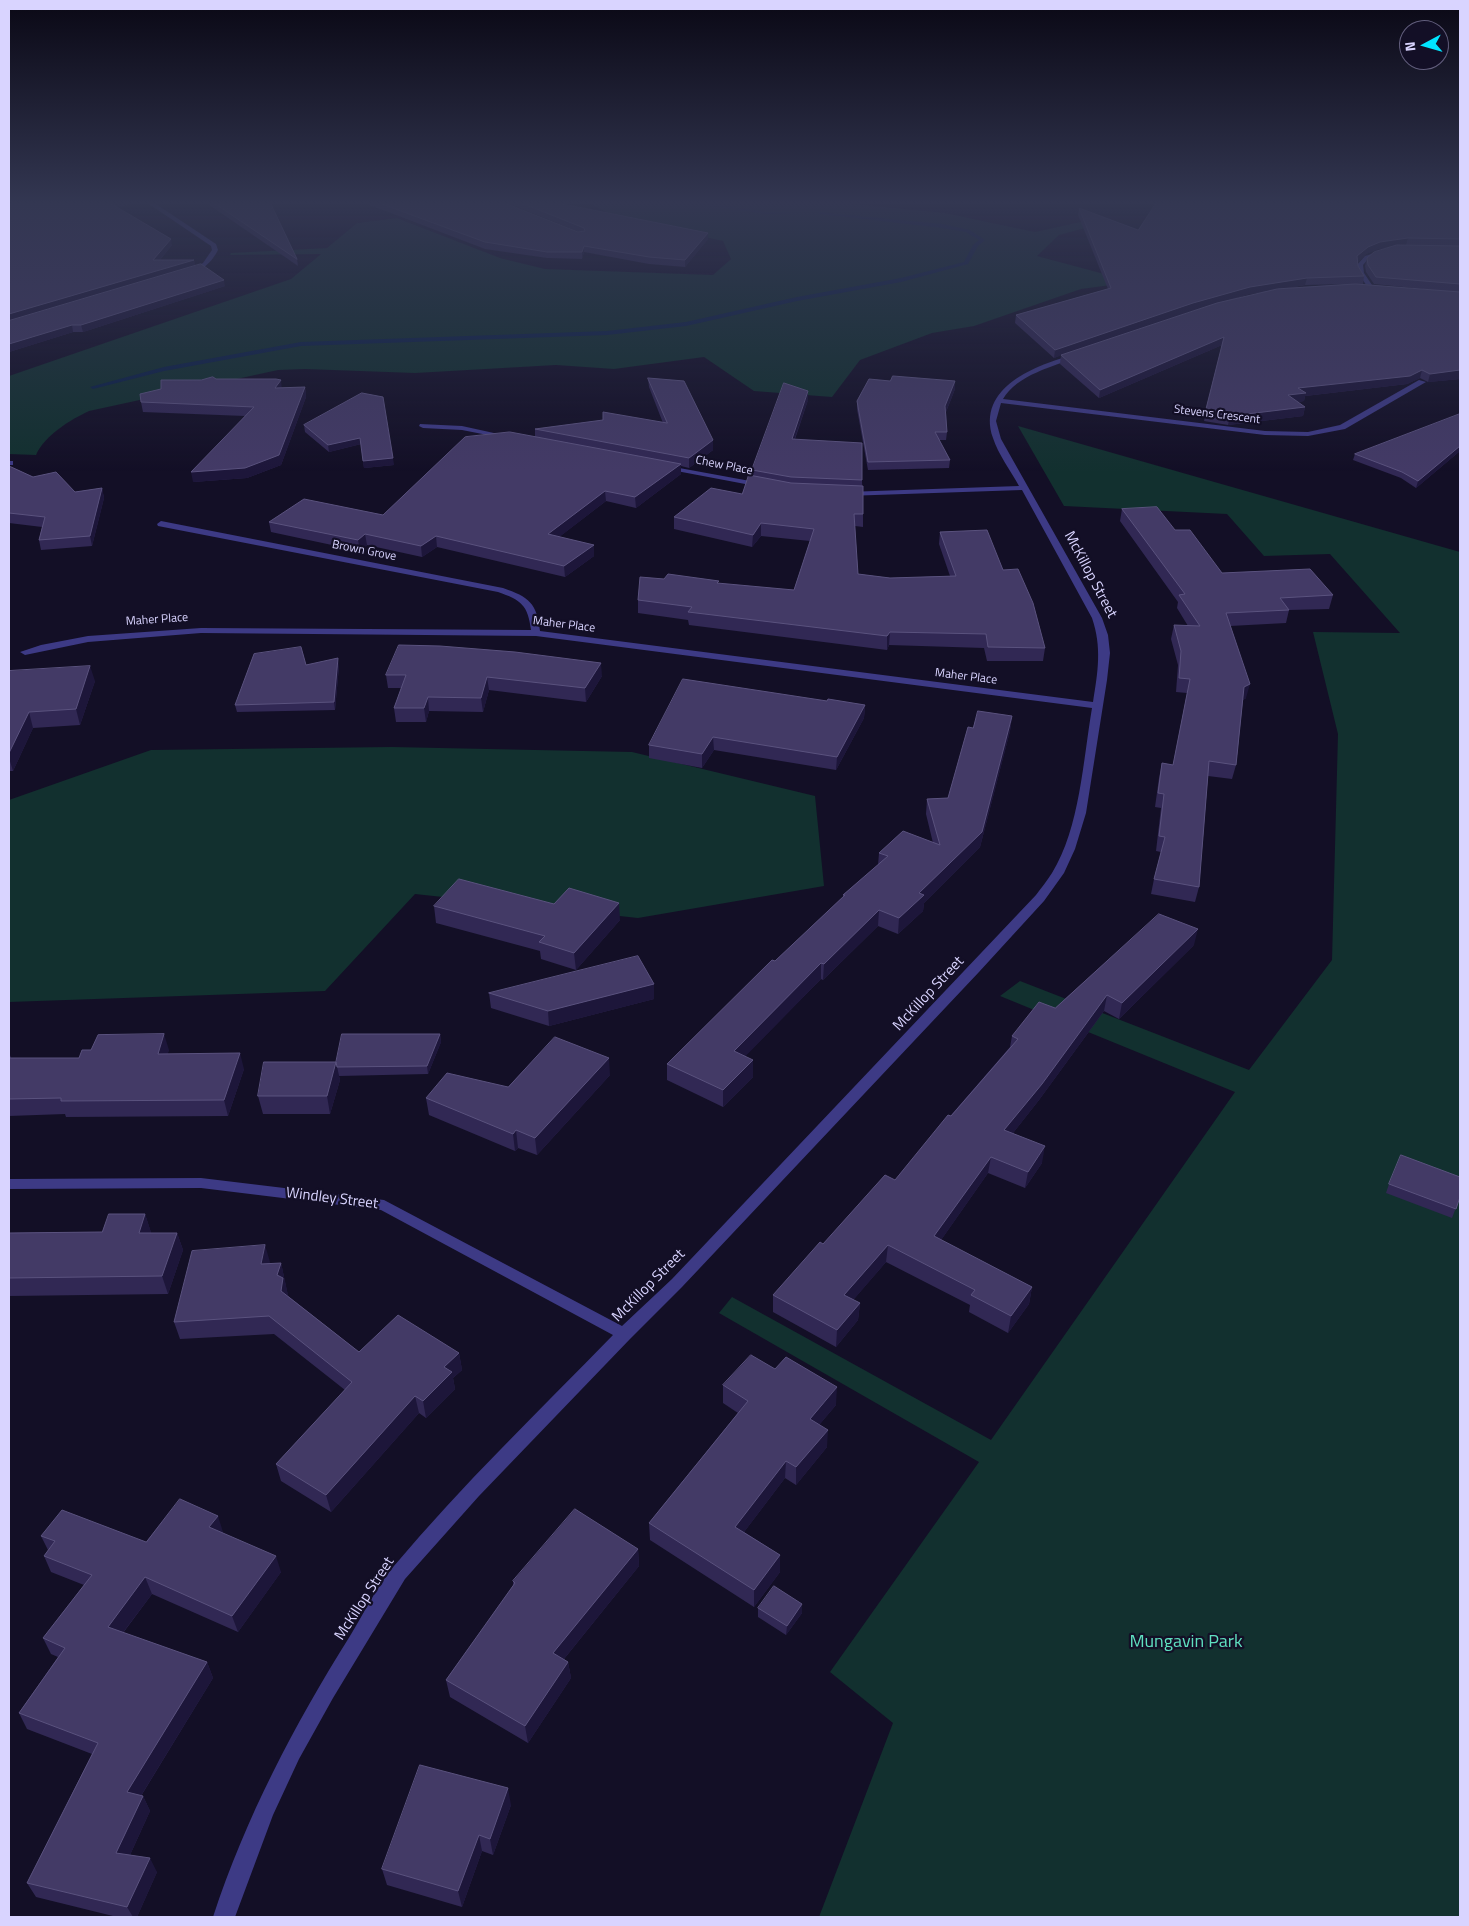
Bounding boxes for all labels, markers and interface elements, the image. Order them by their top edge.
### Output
north arrow [1399,20,1449,70]
text: N [1399,41,1421,52]
street label: Stevens Crescent [1173,403,1261,427]
street label: Chew Place [694,453,754,479]
street label: McKillop Street [1060,529,1120,621]
street label: Brown Grove [331,538,397,564]
street label: Maher Place [125,611,189,629]
street label: Maher Place [532,614,596,636]
street label: Maher Place [934,666,998,688]
street label: McKillop Street [890,953,968,1035]
street label: Windley Street [285,1184,379,1214]
street label: McKillop Street [609,1246,689,1326]
street label: McKillop Street [331,1554,399,1644]
park label: Mungavin Park [1129,1632,1243,1654]

